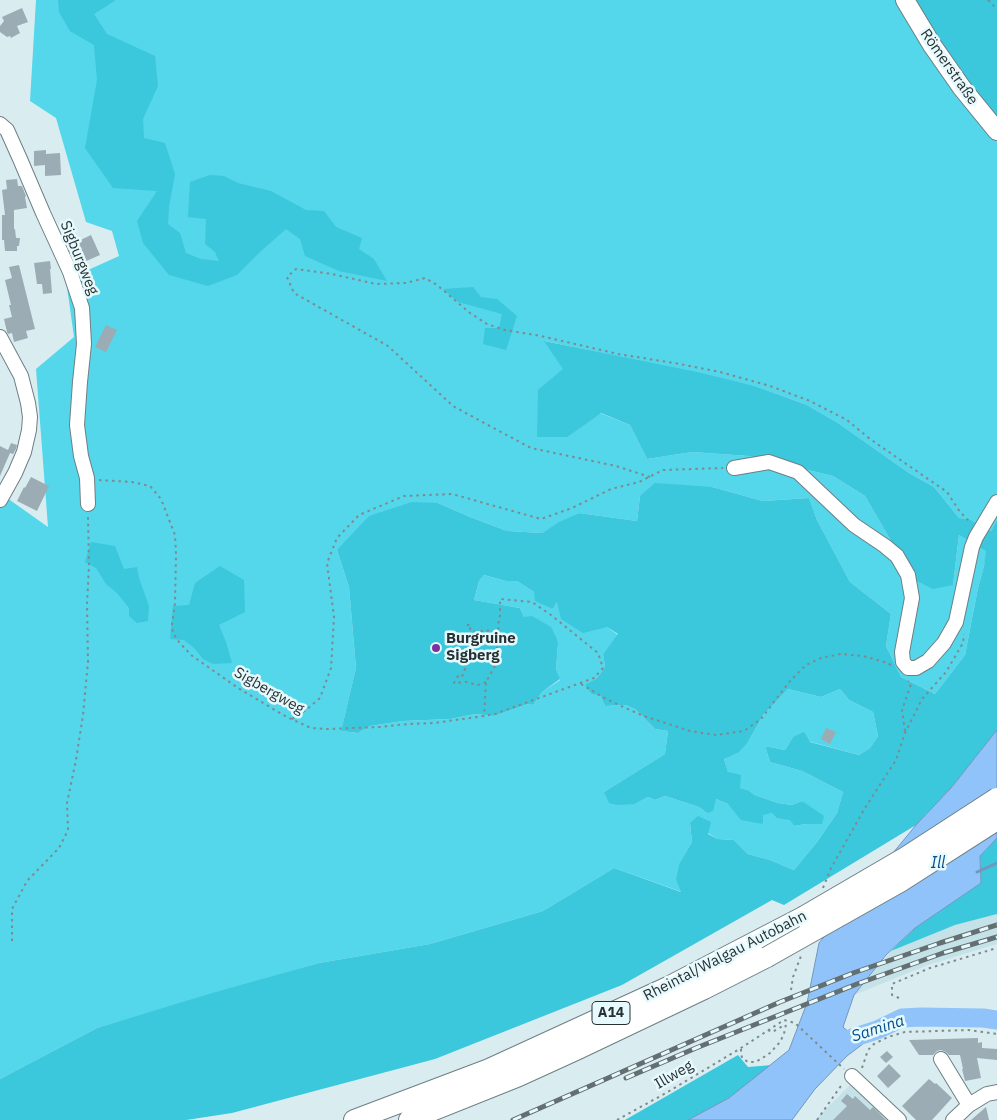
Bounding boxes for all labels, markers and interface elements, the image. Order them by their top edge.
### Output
street label: Römerstraße [916,26,982,108]
street label: Sigburgweg [56,218,102,298]
place label: Burgruine Sigberg [446,630,516,665]
marker: Burgruine Sigberg [430,642,442,654]
street label: Sigbergweg [231,664,307,718]
water label: Ill [931,853,945,873]
street label: Rheintal/Walgau Autobahn [640,907,810,1005]
road number: A14 [592,1001,630,1024]
water label: Samina [849,1011,907,1047]
street label: Illweg [651,1057,697,1093]

